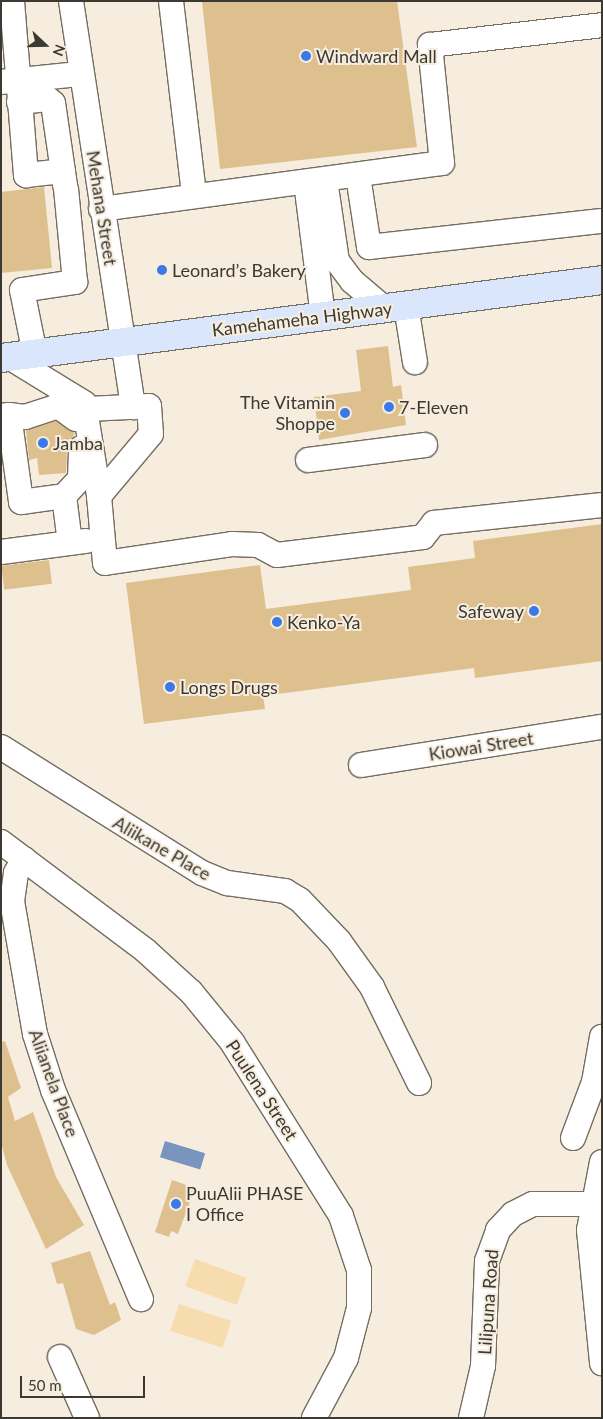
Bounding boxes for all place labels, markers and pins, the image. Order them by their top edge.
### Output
place label: Windward Mall [316,45,437,67]
marker: Windward Mall [300,50,312,62]
place label: Leonard’s Bakery [172,259,306,281]
marker: Leonard’s Bakery [156,264,168,276]
place label: The Vitamin Shoppe [239,392,335,434]
place label: 7-Eleven [399,396,469,418]
marker: 7-Eleven [383,401,395,413]
marker: The Vitamin Shoppe [339,407,351,419]
place label: Jamba [53,432,103,454]
marker: Jamba [37,437,49,449]
place label: Safeway [458,600,524,622]
marker: Safeway [528,605,540,617]
place label: Kenko-Ya [287,611,360,633]
marker: Kenko-Ya [271,616,283,628]
place label: Longs Drugs [180,676,278,698]
marker: Longs Drugs [164,681,176,693]
place label: PuuAlii PHASE I Office [186,1183,303,1226]
marker: PuuAlii PHASE I Office [170,1198,182,1210]

